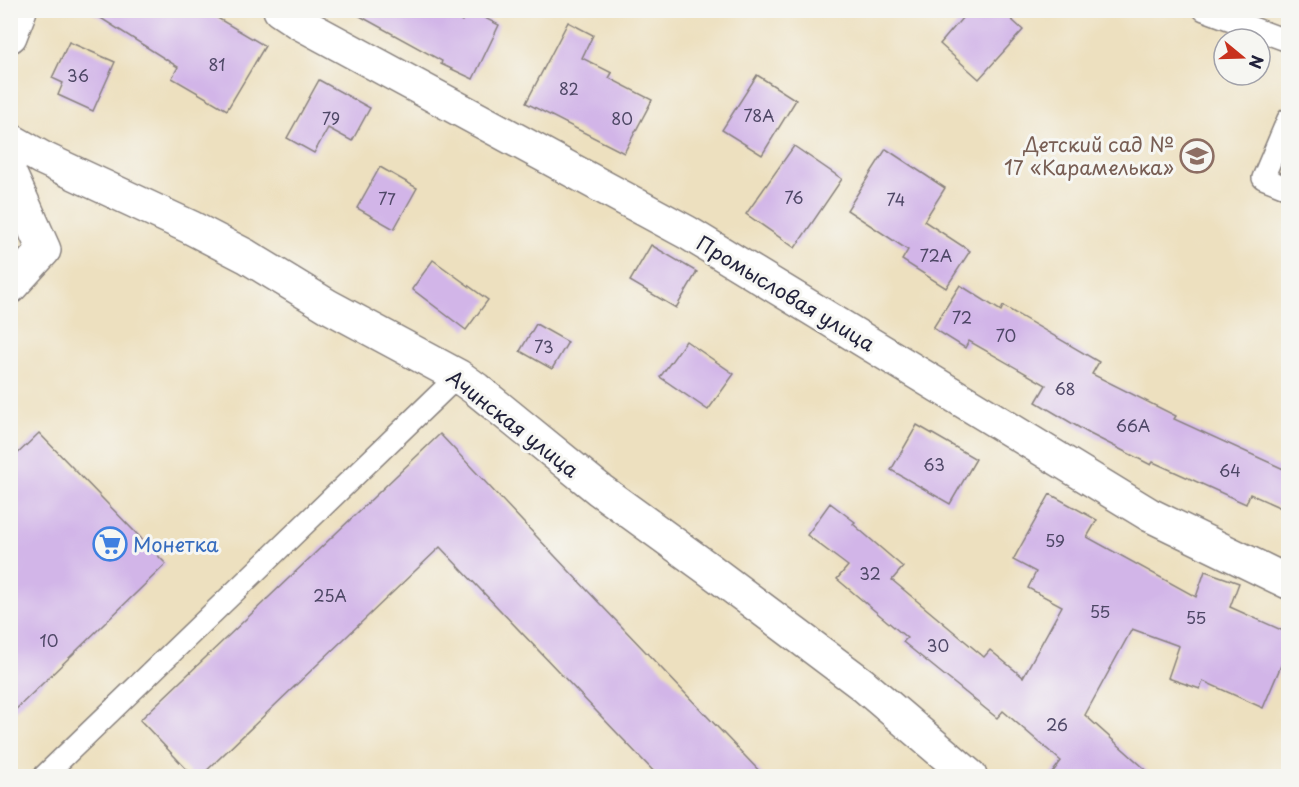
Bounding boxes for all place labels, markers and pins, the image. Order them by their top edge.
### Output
place label: Детский сад № 17 «Карамелька» [1004,129,1174,182]
school or university icon: Детский сад № 17 «Карамелька» [1179,138,1215,174]
supermarket icon: Монетка [92,526,128,562]
place label: Монетка [133,529,219,559]

